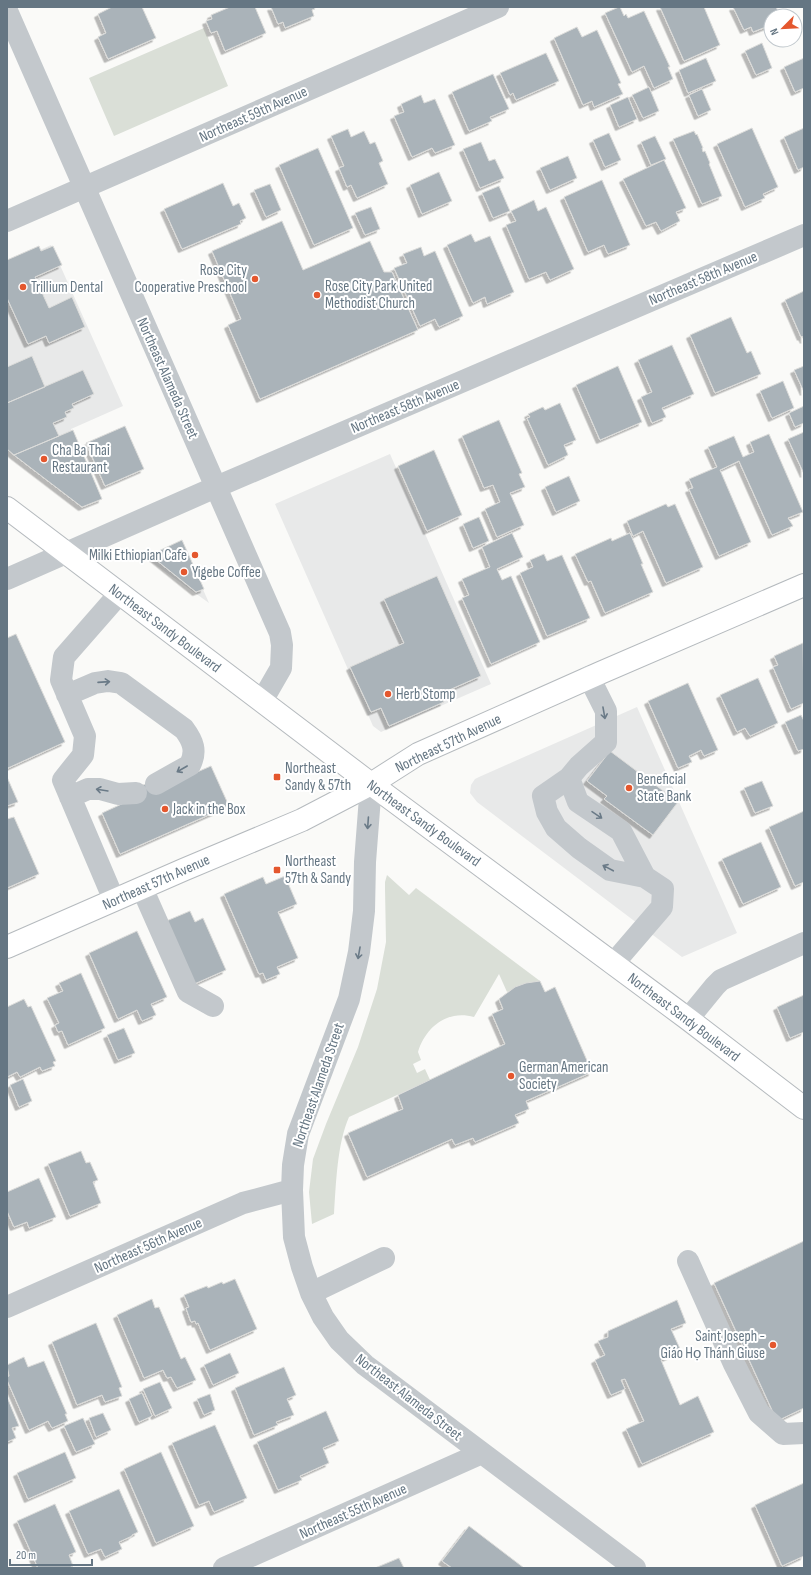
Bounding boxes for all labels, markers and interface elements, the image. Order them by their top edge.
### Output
north arrow [763,8,803,48]
text: N [767,26,781,37]
street label: Northeast 59th Avenue [196,82,310,147]
street label: Northeast 58th Avenue [646,247,760,310]
place label: Rose City Cooperative Preschool [134,261,247,297]
marker: Rose City Cooperative Preschool [250,274,260,284]
place label: Rose City Park United Methodist Church [325,277,432,313]
place label: Trillium Dental [31,278,103,297]
marker: Trillium Dental [18,282,28,292]
marker: Rose City Park United Methodist Church [312,290,322,300]
street label: Northeast Alameda Street [132,315,203,442]
street label: Northeast 58th Avenue [348,375,462,438]
place label: Cha Ba Thai Restaurant [52,441,110,477]
marker: Cha Ba Thai Restaurant [39,454,49,464]
place label: Milki Ethiopian Cafe [89,546,187,565]
marker: Milki Ethiopian Cafe [190,550,200,560]
place label: Yigebe Coffee [192,563,261,582]
marker: Yigebe Coffee [179,567,189,577]
street label: Northeast Sandy Boulevard [105,580,225,677]
one-way arrow [97,679,110,686]
place label: Herb Stomp [396,685,456,704]
marker: Herb Stomp [383,689,393,699]
one-way arrow [601,706,609,719]
street label: Northeast 57th Avenue [392,710,504,777]
place label: Northeast Sandy & 57th [285,759,351,795]
one-way arrow [176,766,188,774]
place label: Beneficial State Bank [637,770,691,806]
marker: Northeast Sandy & 57th [272,772,282,782]
street label: Northeast Sandy Boulevard [363,776,484,871]
marker: Beneficial State Bank [624,783,634,793]
one-way arrow [96,786,109,794]
place label: Jack in the Box [172,800,246,819]
marker: Jack in the Box [160,804,170,814]
one-way arrow [591,811,602,819]
one-way arrow [364,816,371,829]
street label: Northeast 57th Avenue [100,850,213,915]
place label: Northeast 57th & Sandy [285,852,351,888]
one-way arrow [602,864,614,871]
marker: Northeast 57th & Sandy [272,865,282,875]
one-way arrow [355,946,363,959]
street label: Northeast Sandy Boulevard [624,969,744,1066]
street label: Northeast Alameda Street [288,1020,349,1150]
place label: German American Society [519,1058,609,1094]
marker: German American Society [506,1071,516,1081]
street label: Northeast 56th Avenue [91,1213,205,1278]
place label: Saint Joseph - Giáo Họ Thánh Giuse [661,1327,765,1363]
marker: Saint Joseph - Giáo Họ Thánh Giuse [768,1340,778,1350]
street label: Northeast Alameda Street [351,1350,466,1445]
street label: Northeast 55th Avenue [297,1479,410,1544]
scale bar [10,1541,92,1567]
text: 20 m [16,1548,36,1563]

